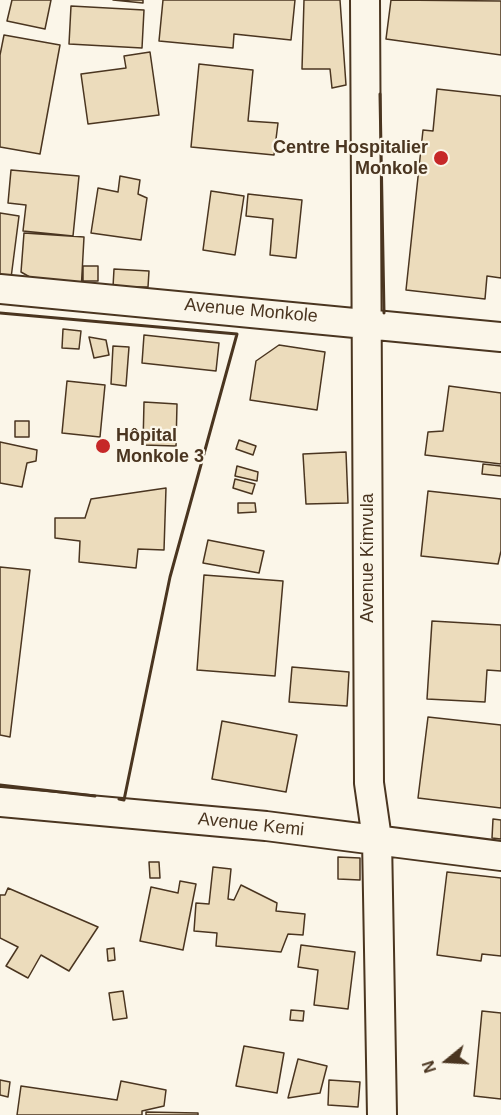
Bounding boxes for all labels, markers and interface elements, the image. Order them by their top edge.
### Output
place label: Centre Hospitalier Monkole [273,137,428,180]
marker: Centre Hospitalier Monkole [432,149,450,167]
street label: Avenue Monkole [183,294,319,328]
place label: Hôpital Monkole 3 [116,425,204,468]
marker: Hôpital Monkole 3 [94,437,112,455]
street label: Avenue Kimvula [357,493,379,623]
street label: Avenue Kemi [197,809,305,841]
north arrow [417,1031,477,1091]
text: N [420,1059,439,1075]

